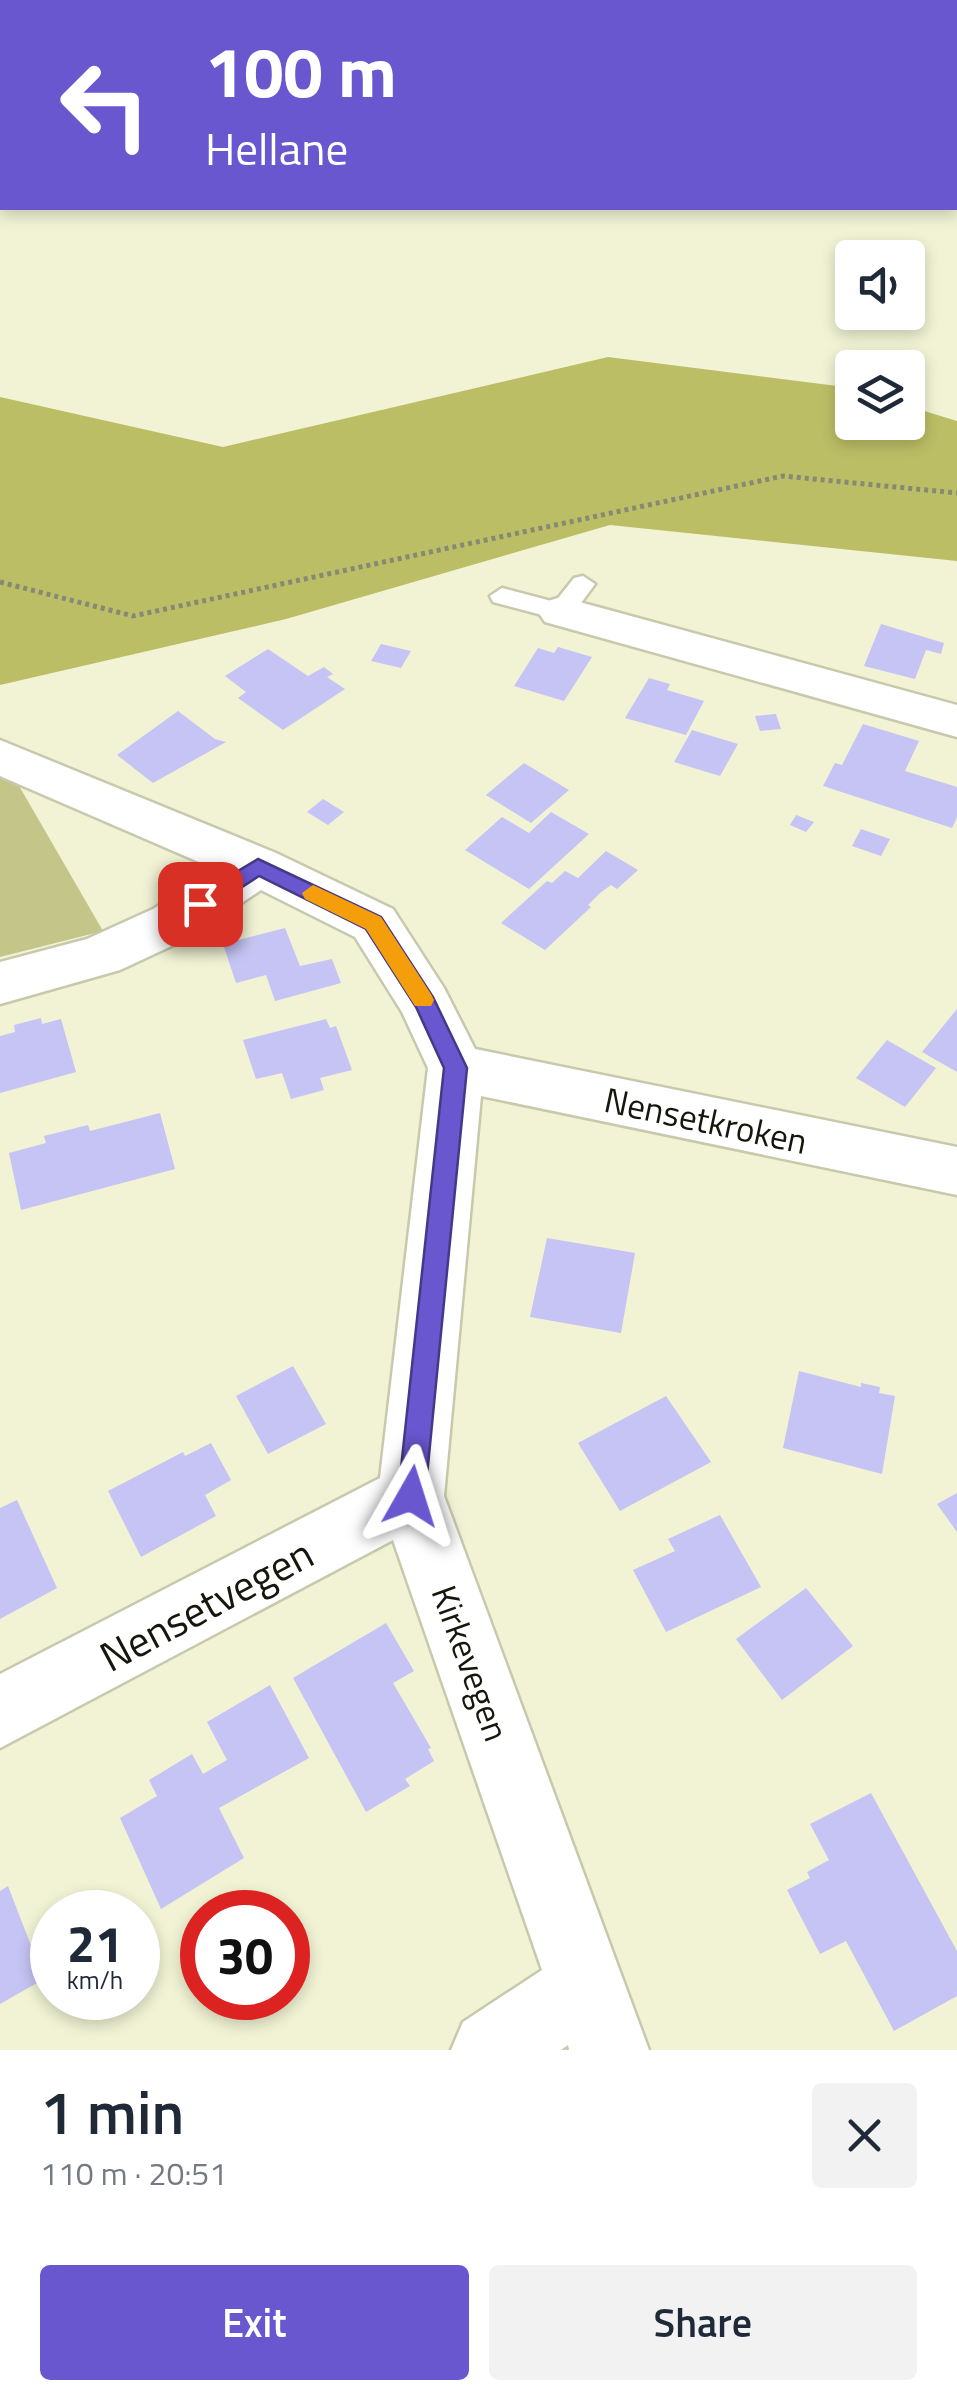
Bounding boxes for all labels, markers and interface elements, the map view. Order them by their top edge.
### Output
text: 100 m [205,18,397,124]
icon: left [40,40,170,170]
text: Hellane [205,114,348,182]
map controls [835,240,925,440]
button: sound [835,240,925,330]
button: layers [835,350,925,440]
pin [158,862,243,947]
icon: arrive [173,877,228,932]
street label: Nensetkroken [600,1072,812,1168]
position arrow [359,1444,463,1548]
street label: Nensetvegen [88,1521,324,1687]
street label: Kirkevegen [418,1578,524,1748]
speed limit sign: 30 [180,1890,310,2020]
text: 21 [67,1905,123,1981]
text: km/h [67,1961,123,1999]
text: 1 min [40,2066,184,2157]
button: close [812,2083,917,2188]
text: 110 m · 20:51 [40,2149,227,2197]
button: Exit [40,2265,469,2380]
button: Share [489,2265,917,2380]

